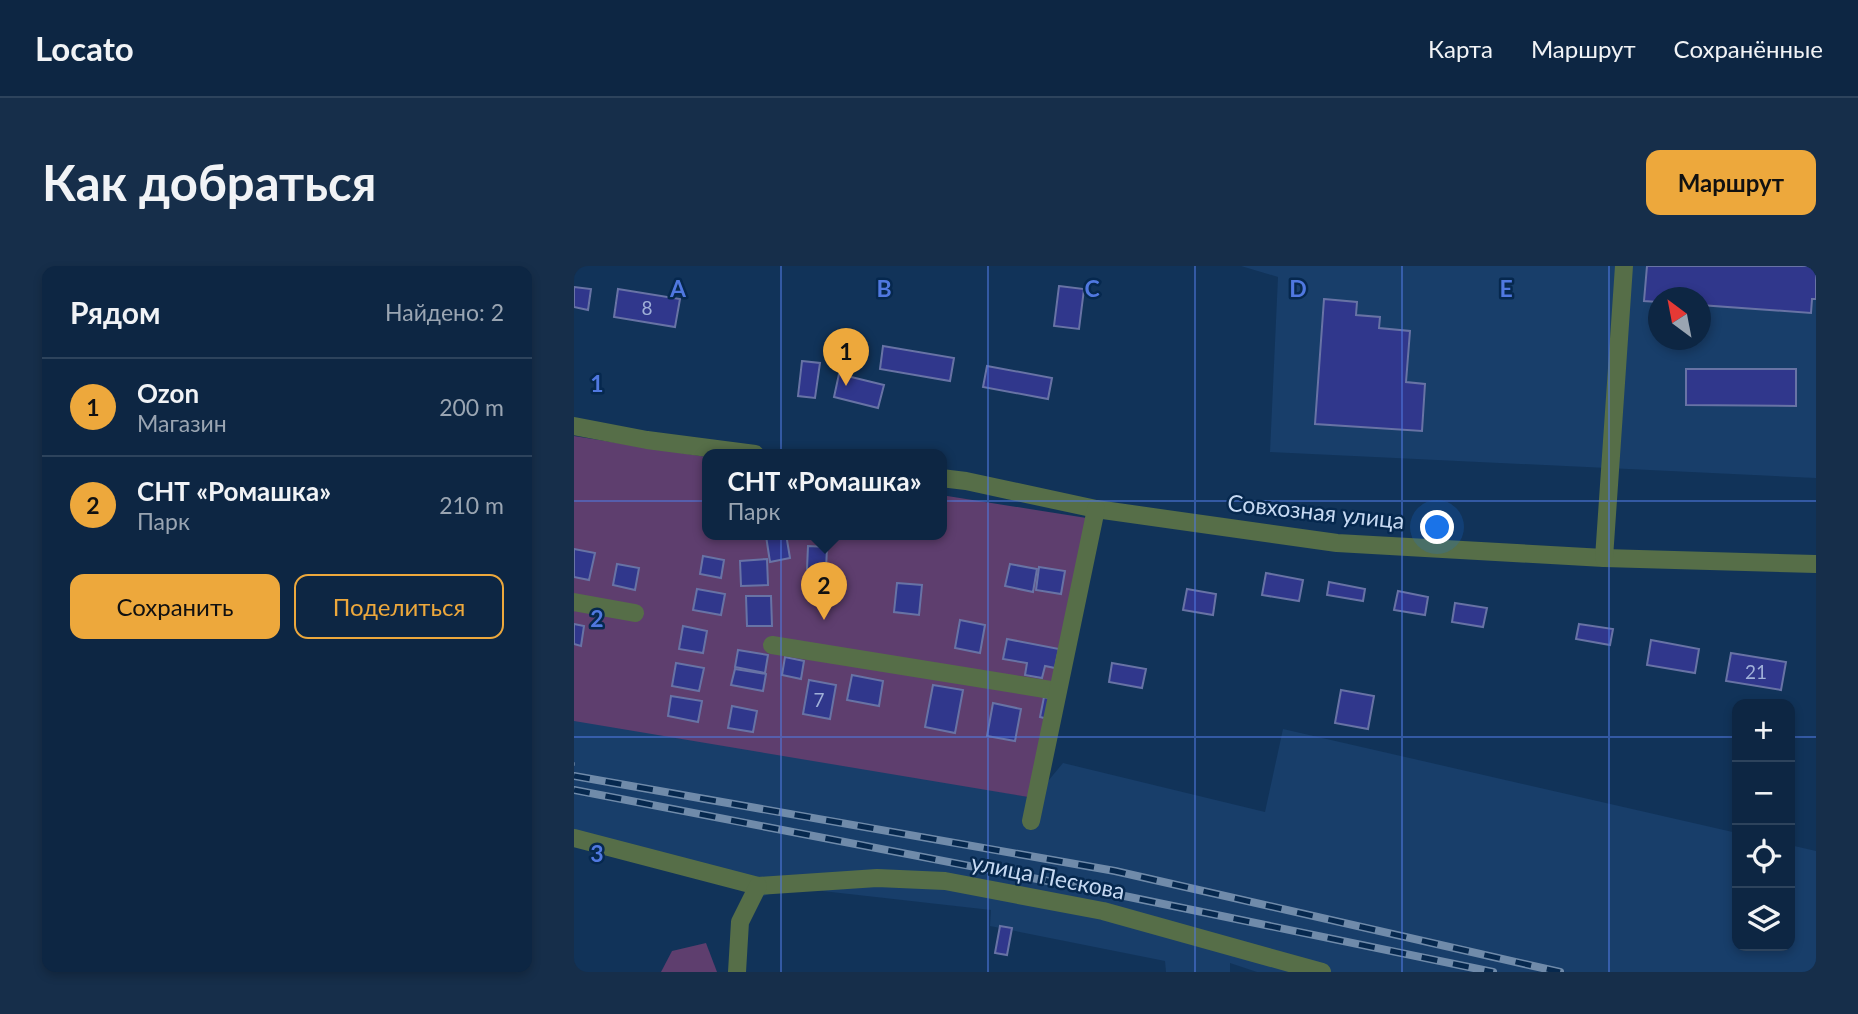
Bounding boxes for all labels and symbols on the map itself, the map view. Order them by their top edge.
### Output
text: A [669,274,687,302]
text: B [876,274,892,302]
text: C [1084,274,1100,302]
text: D [1289,274,1307,302]
text: E [1499,274,1513,302]
north arrow [1648,287,1711,350]
house number: 8 [641,296,653,319]
pin: 1 [823,328,869,386]
text: 1 [590,369,604,397]
street label: Совхозная улица [1226,488,1406,534]
your location [1420,510,1454,544]
pin: 2 [801,562,847,620]
text: 2 [590,604,604,632]
house number: 21 [1745,660,1767,683]
house number: 7 [813,688,825,711]
text: 3 [590,839,604,867]
street label: улица Пескова [969,847,1127,905]

